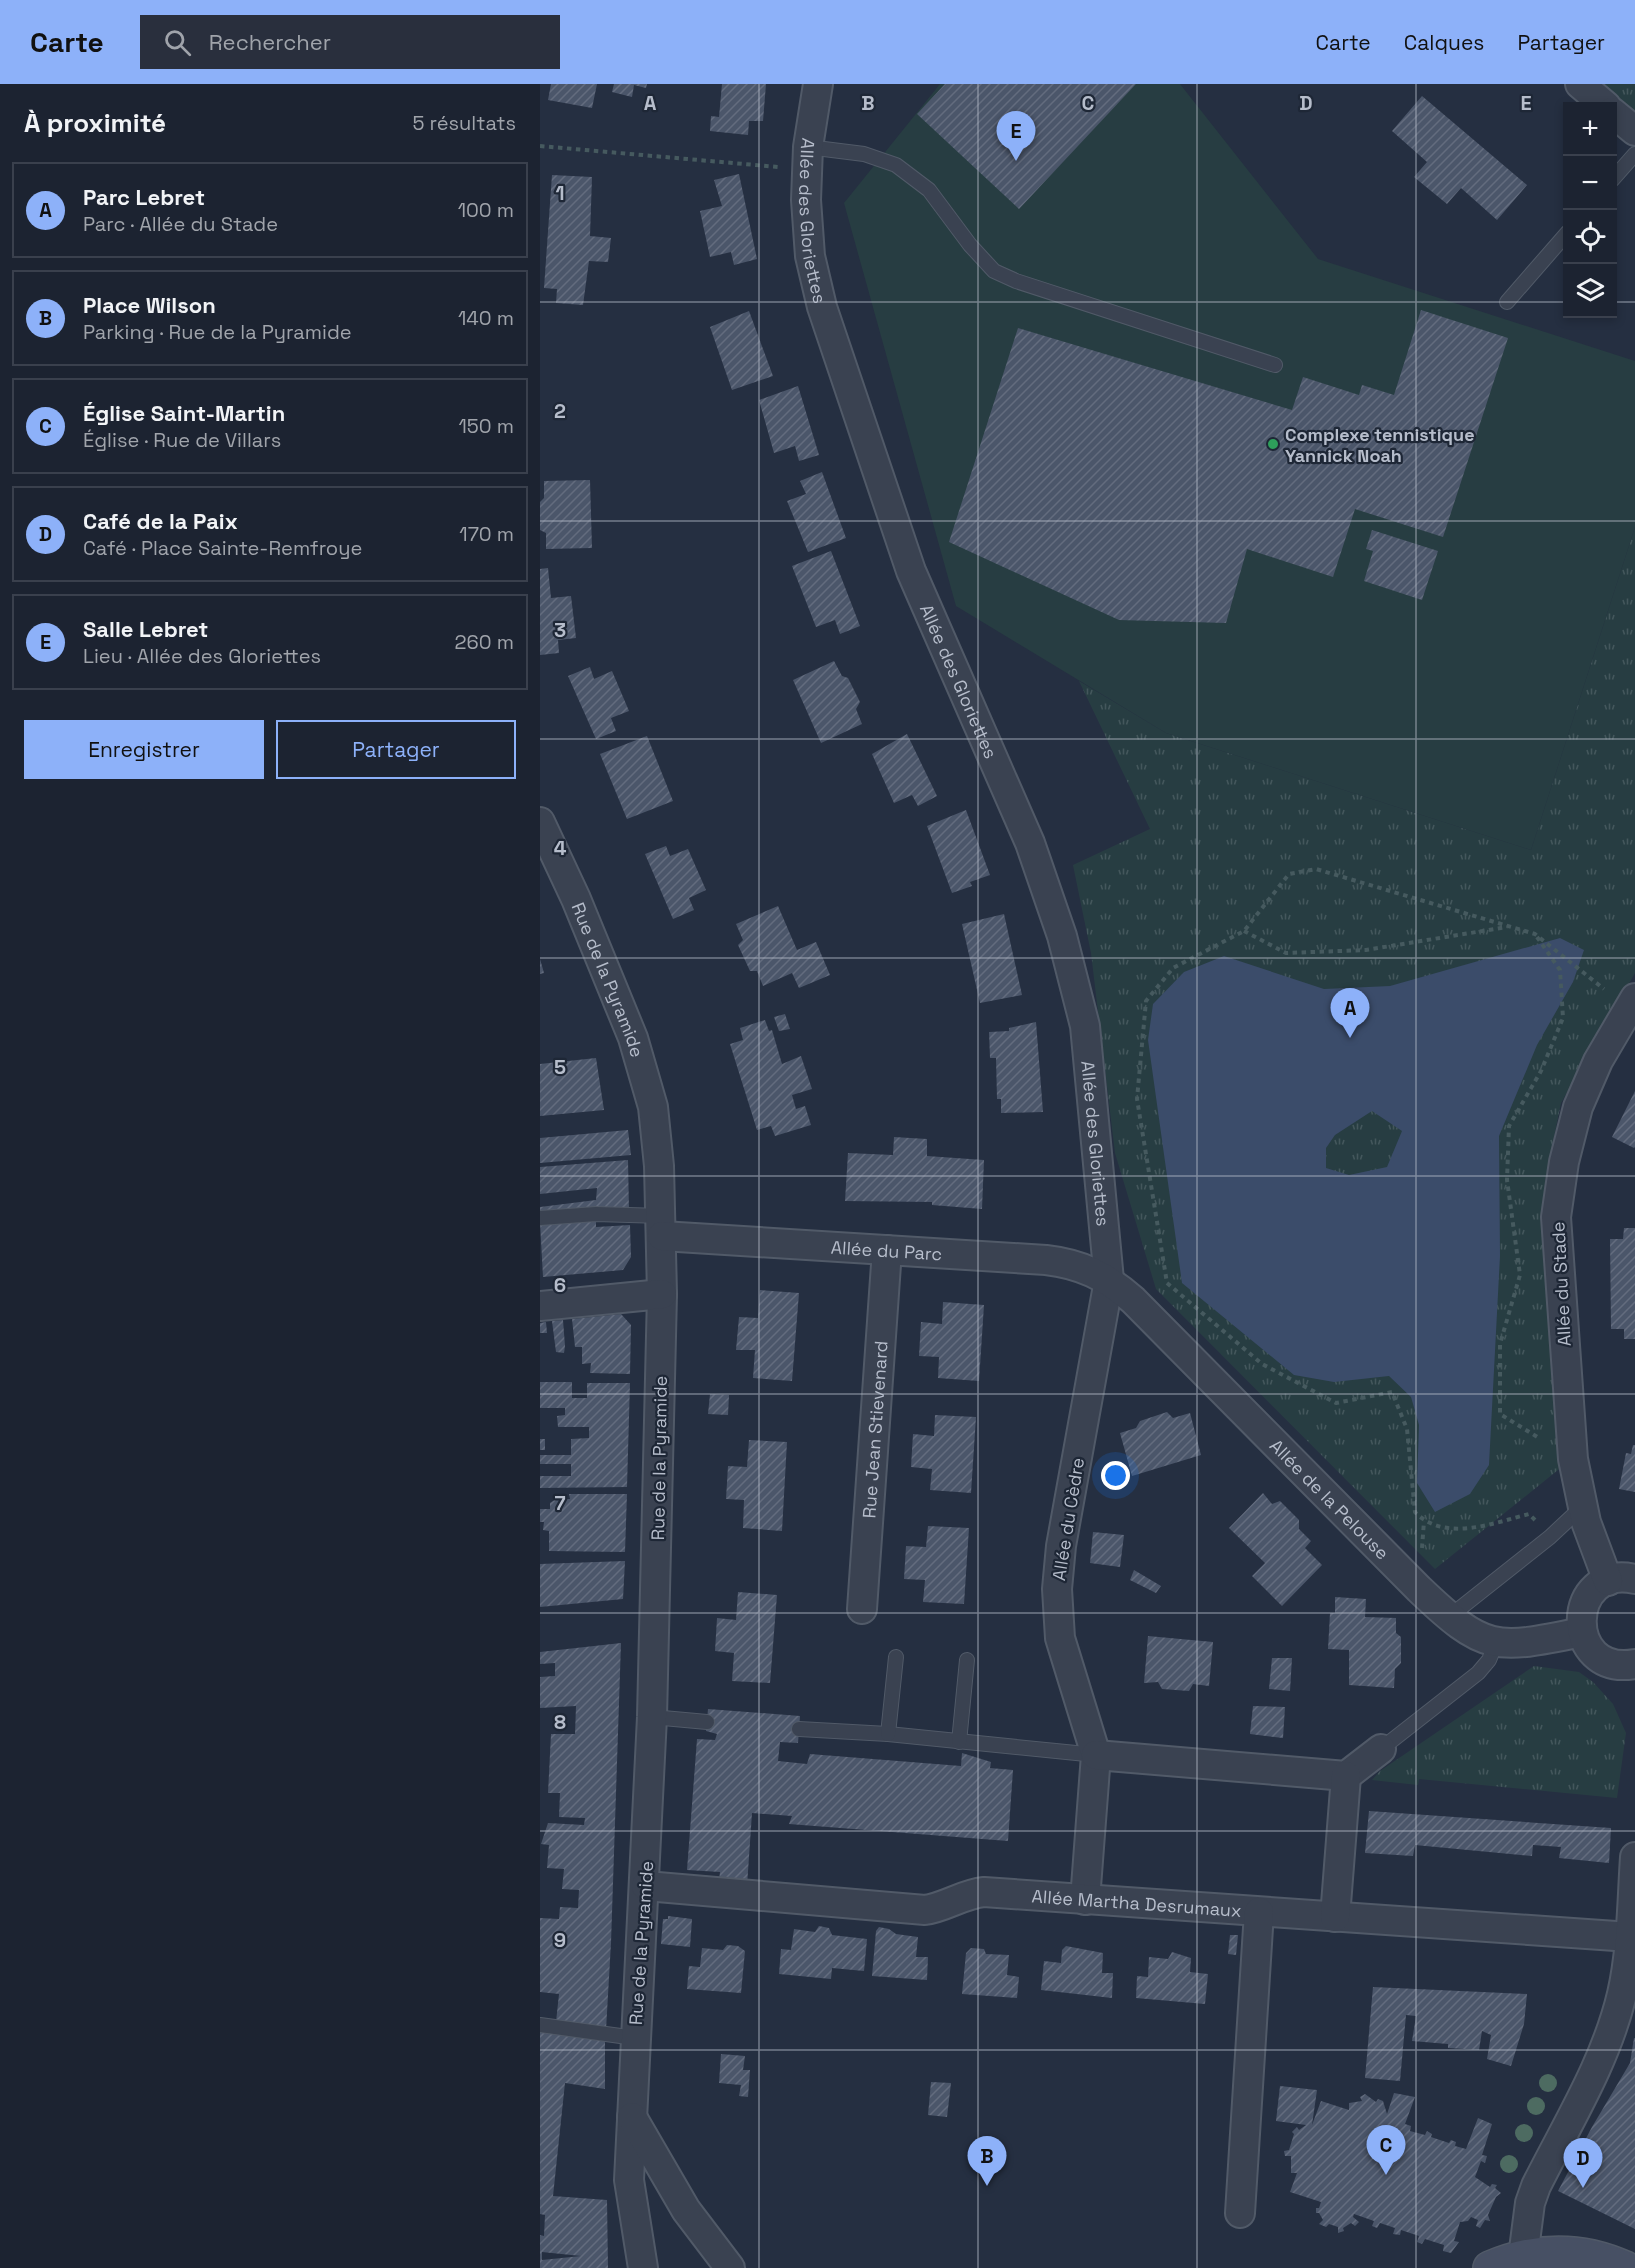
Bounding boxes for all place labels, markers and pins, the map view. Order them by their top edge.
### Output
pin: E [996,112,1036,161]
place label: Complexe tennistique Yannick Noah [1285,423,1475,467]
marker: Complexe tennistique Yannick Noah [1266,437,1280,451]
pin: A [1330,988,1370,1038]
pin: C [1366,2126,1406,2175]
pin: B [968,2136,1006,2186]
pin: D [1564,2138,1602,2188]

